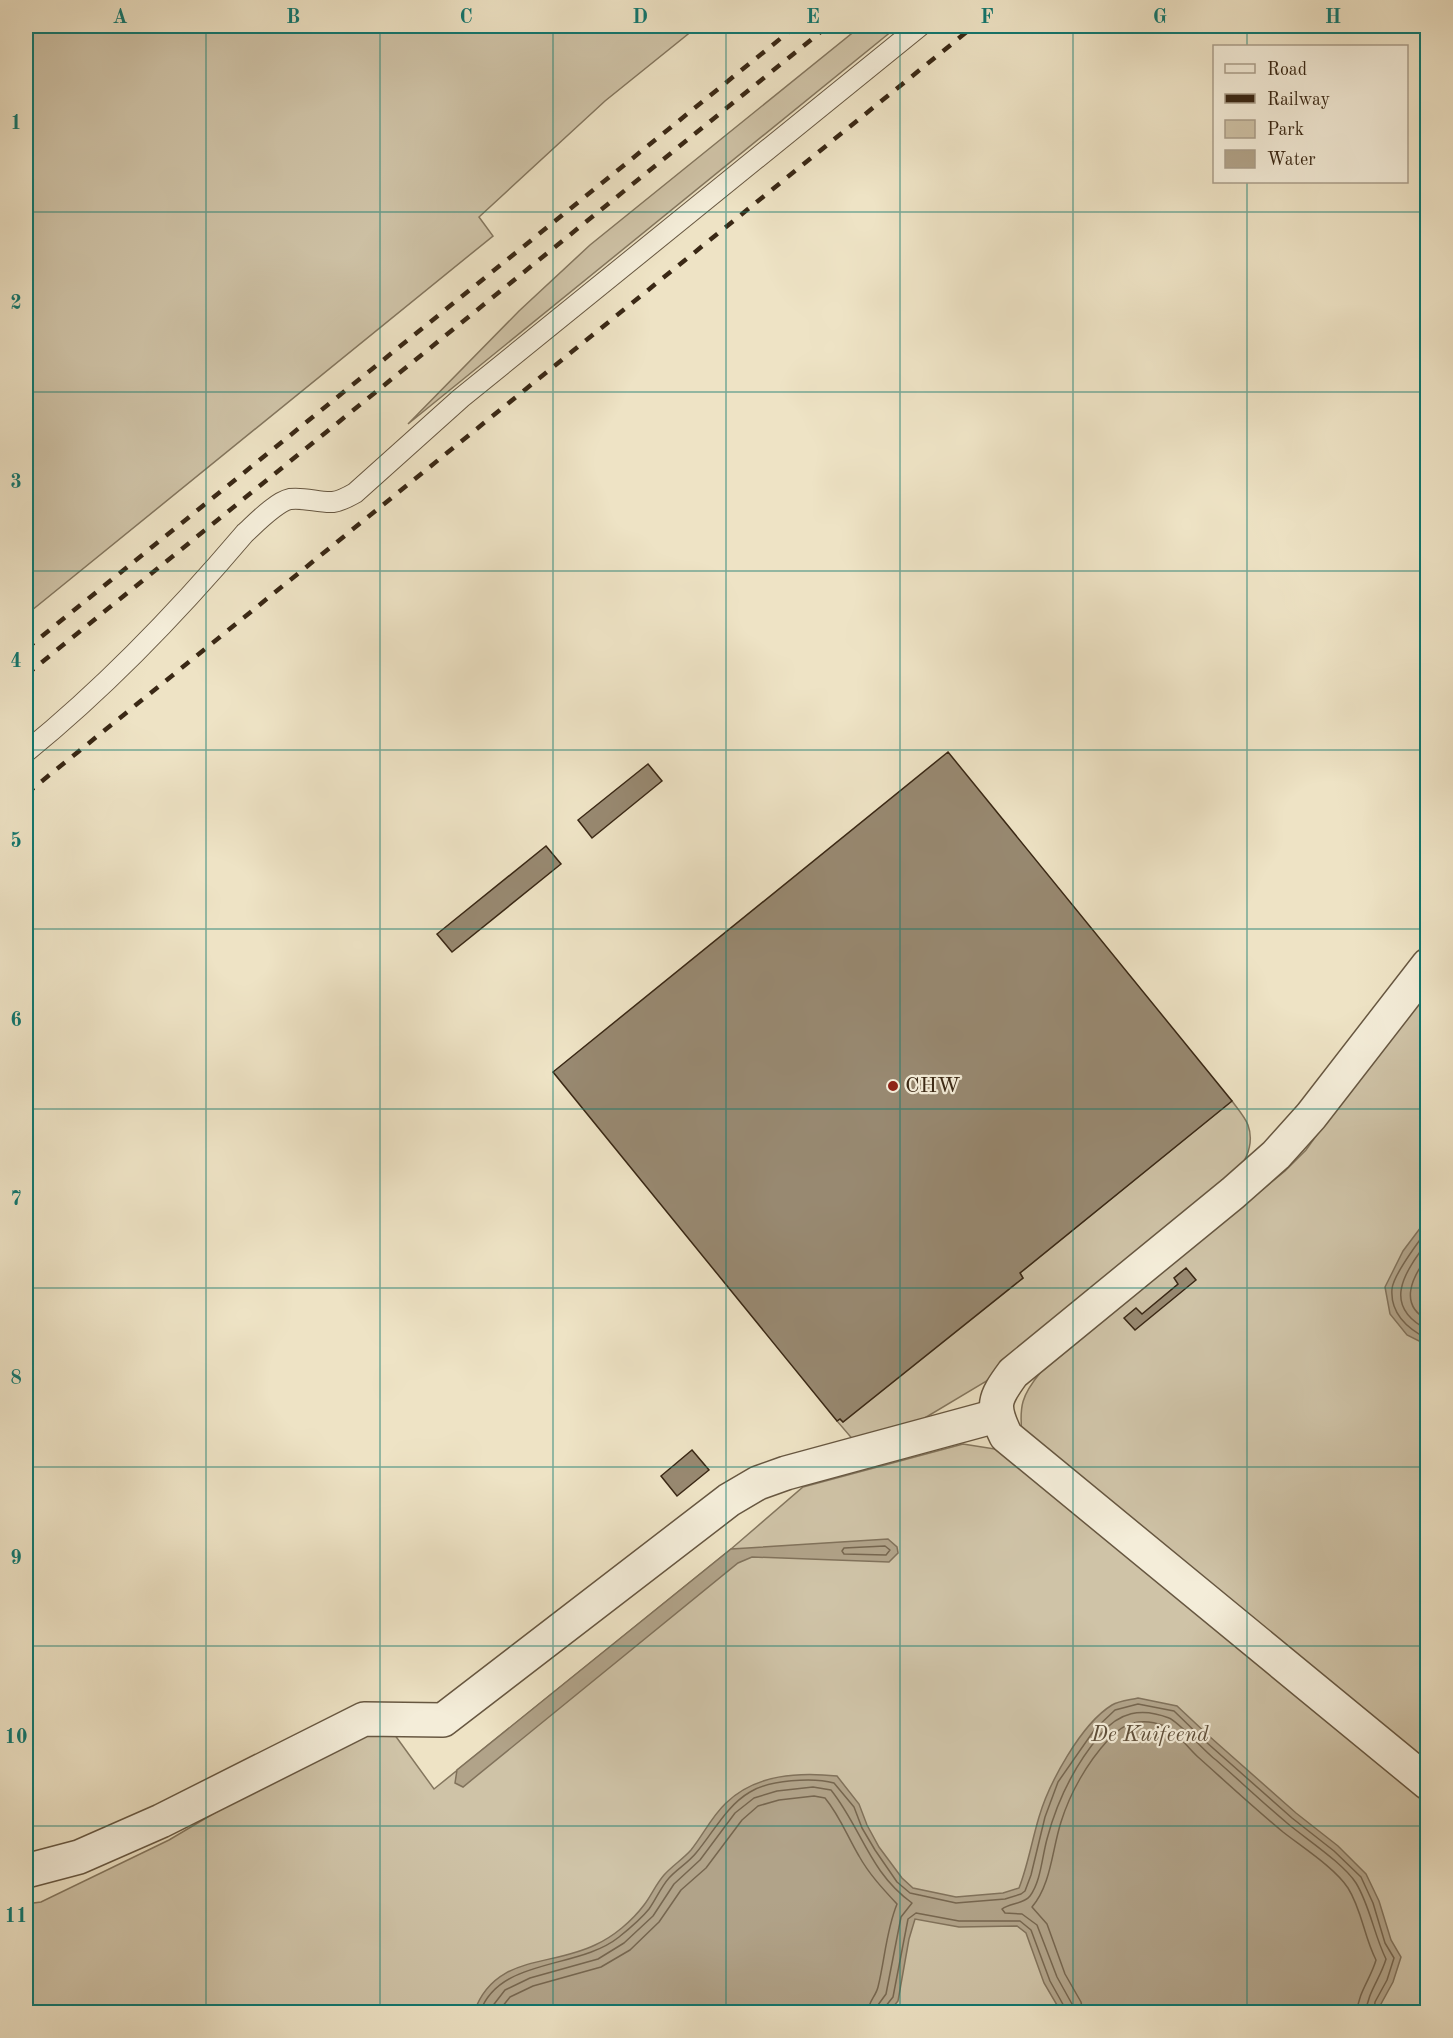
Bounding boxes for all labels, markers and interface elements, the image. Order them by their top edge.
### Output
text: A [112,8,128,28]
text: B [286,8,300,28]
text: C [459,8,473,28]
text: D [632,8,648,28]
text: E [806,8,820,28]
text: F [980,8,994,28]
text: G [1153,8,1167,28]
text: H [1325,8,1341,28]
legend [1213,45,1408,183]
text: Road [1267,61,1307,79]
text: Railway [1267,91,1330,109]
text: 1 [10,114,22,134]
text: Park [1267,121,1304,139]
text: Water [1267,151,1316,169]
text: 2 [10,294,22,314]
text: 3 [10,473,22,493]
text: 4 [10,652,22,672]
text: 5 [10,831,22,852]
text: 6 [10,1011,22,1031]
place label: CHW [905,1075,961,1097]
marker: CHW [886,1079,900,1093]
text: 7 [10,1190,22,1210]
text: 8 [10,1369,22,1389]
text: 9 [10,1549,22,1569]
park label: De Kuifeend [1090,1724,1209,1746]
text: 10 [4,1728,28,1748]
text: 11 [4,1907,28,1927]

